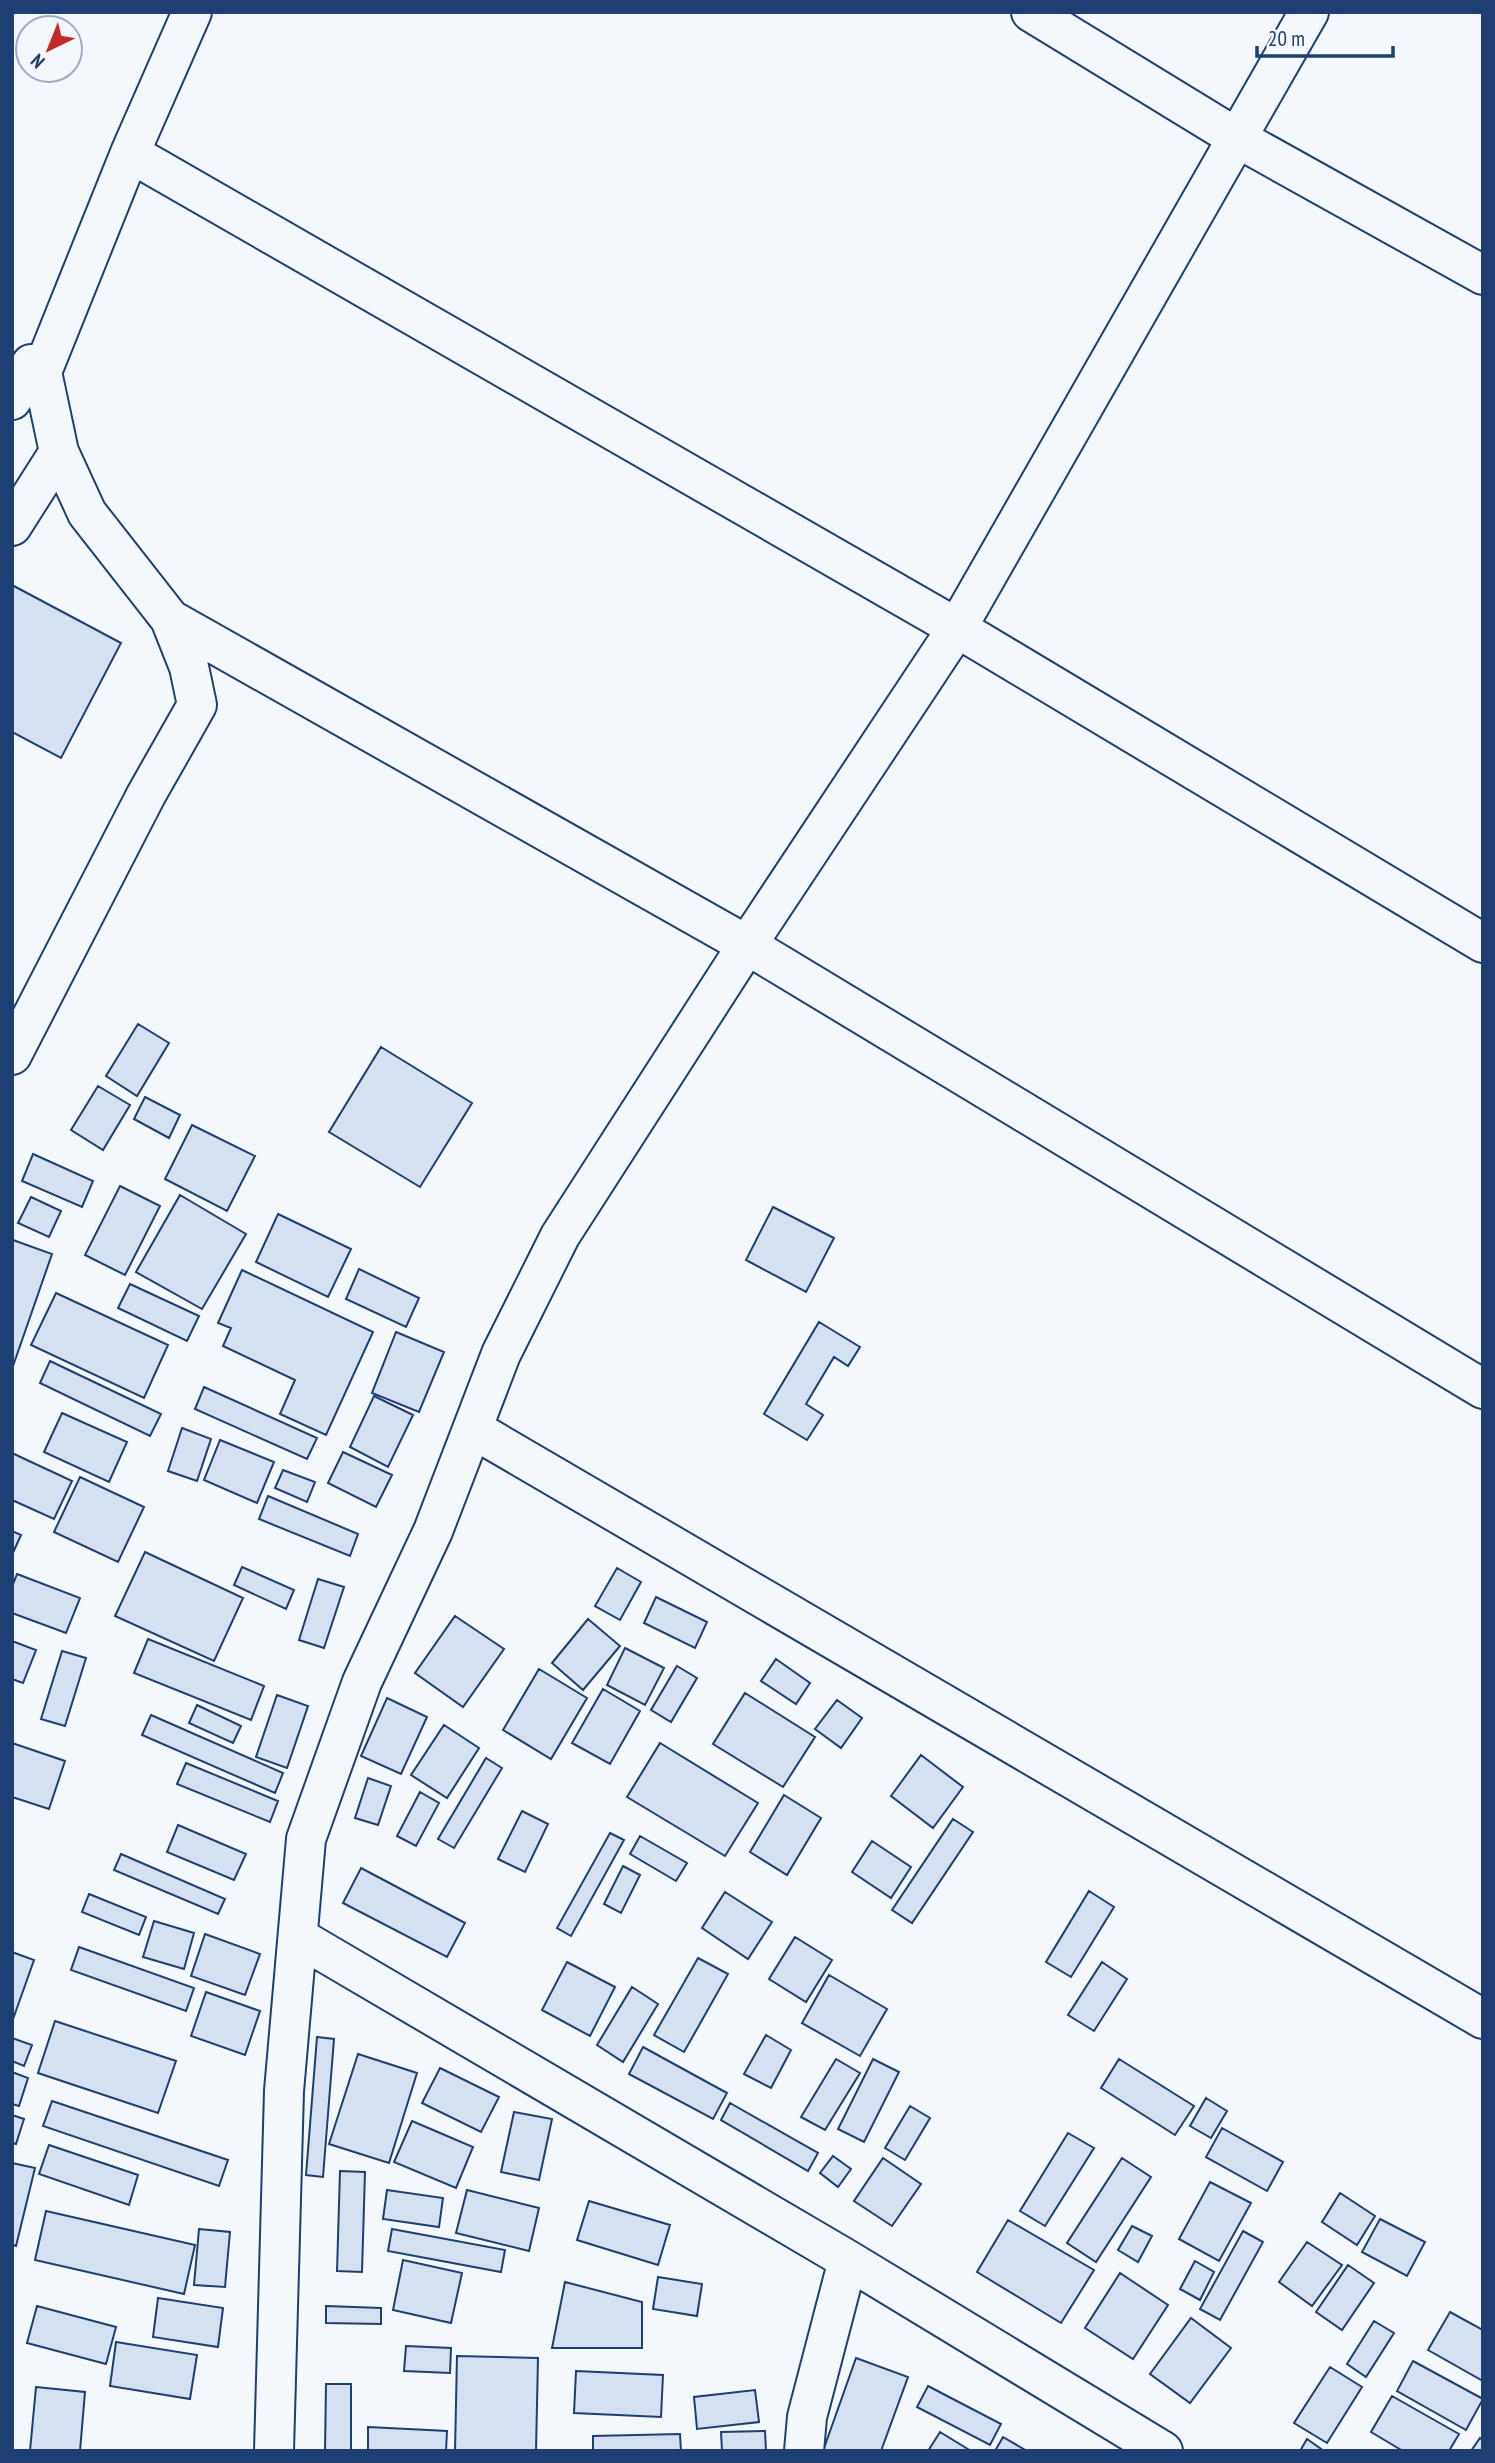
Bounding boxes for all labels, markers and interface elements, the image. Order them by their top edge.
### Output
north arrow [14,14,84,84]
scale bar [1257,14,1394,58]
text: 20 m [1268,25,1305,52]
text: N [25,49,49,74]

